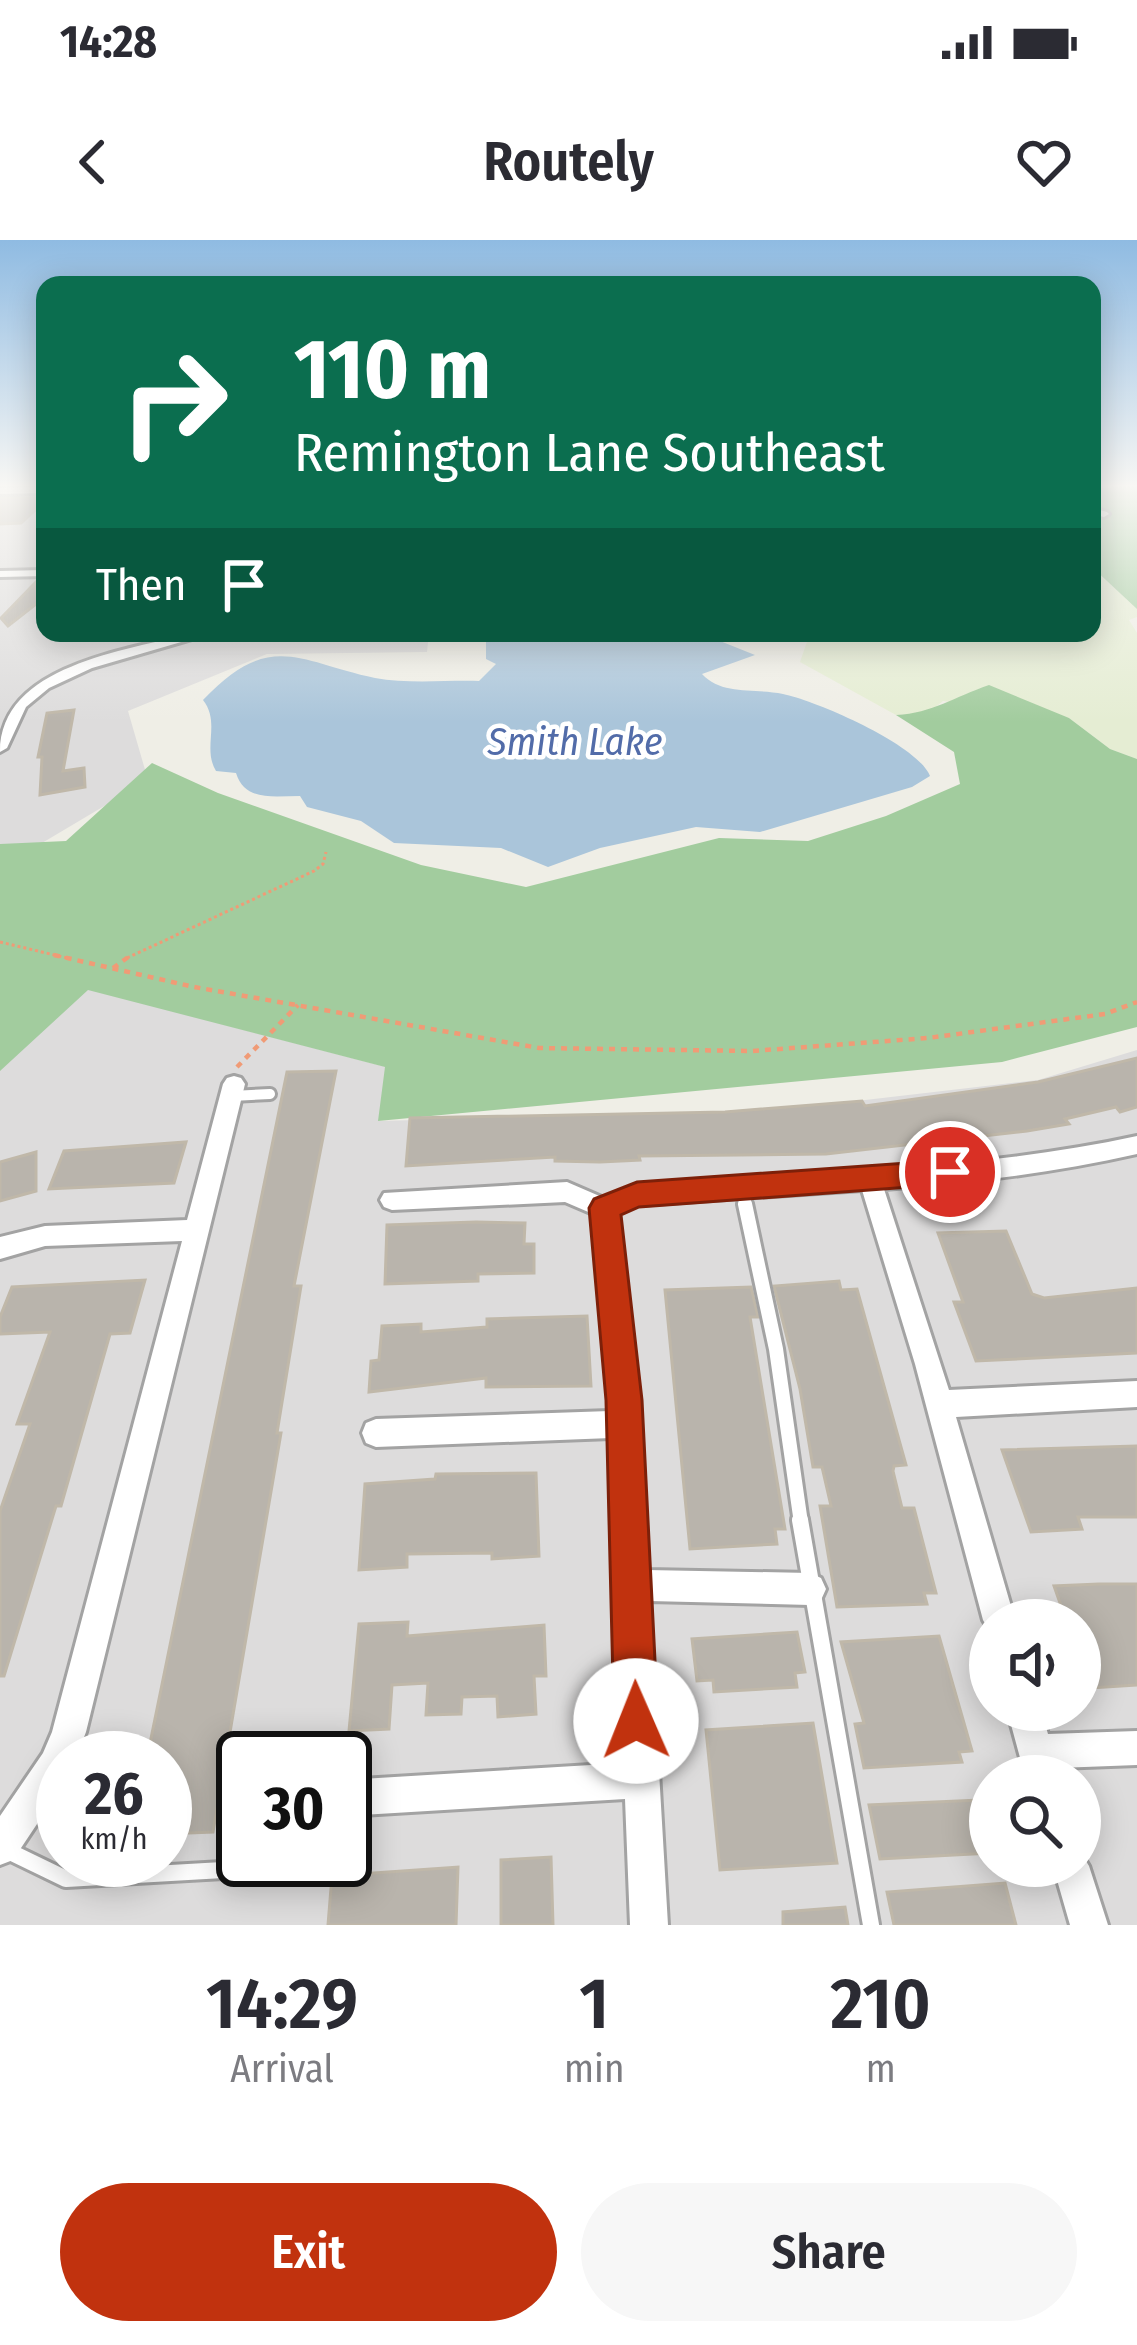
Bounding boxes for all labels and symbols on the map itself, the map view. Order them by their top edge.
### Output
water label: Smith Lake [486,719,663,765]
pin [899,1121,1001,1223]
position arrow [573,1658,699,1784]
speed limit sign: 30 [216,1731,372,1887]

